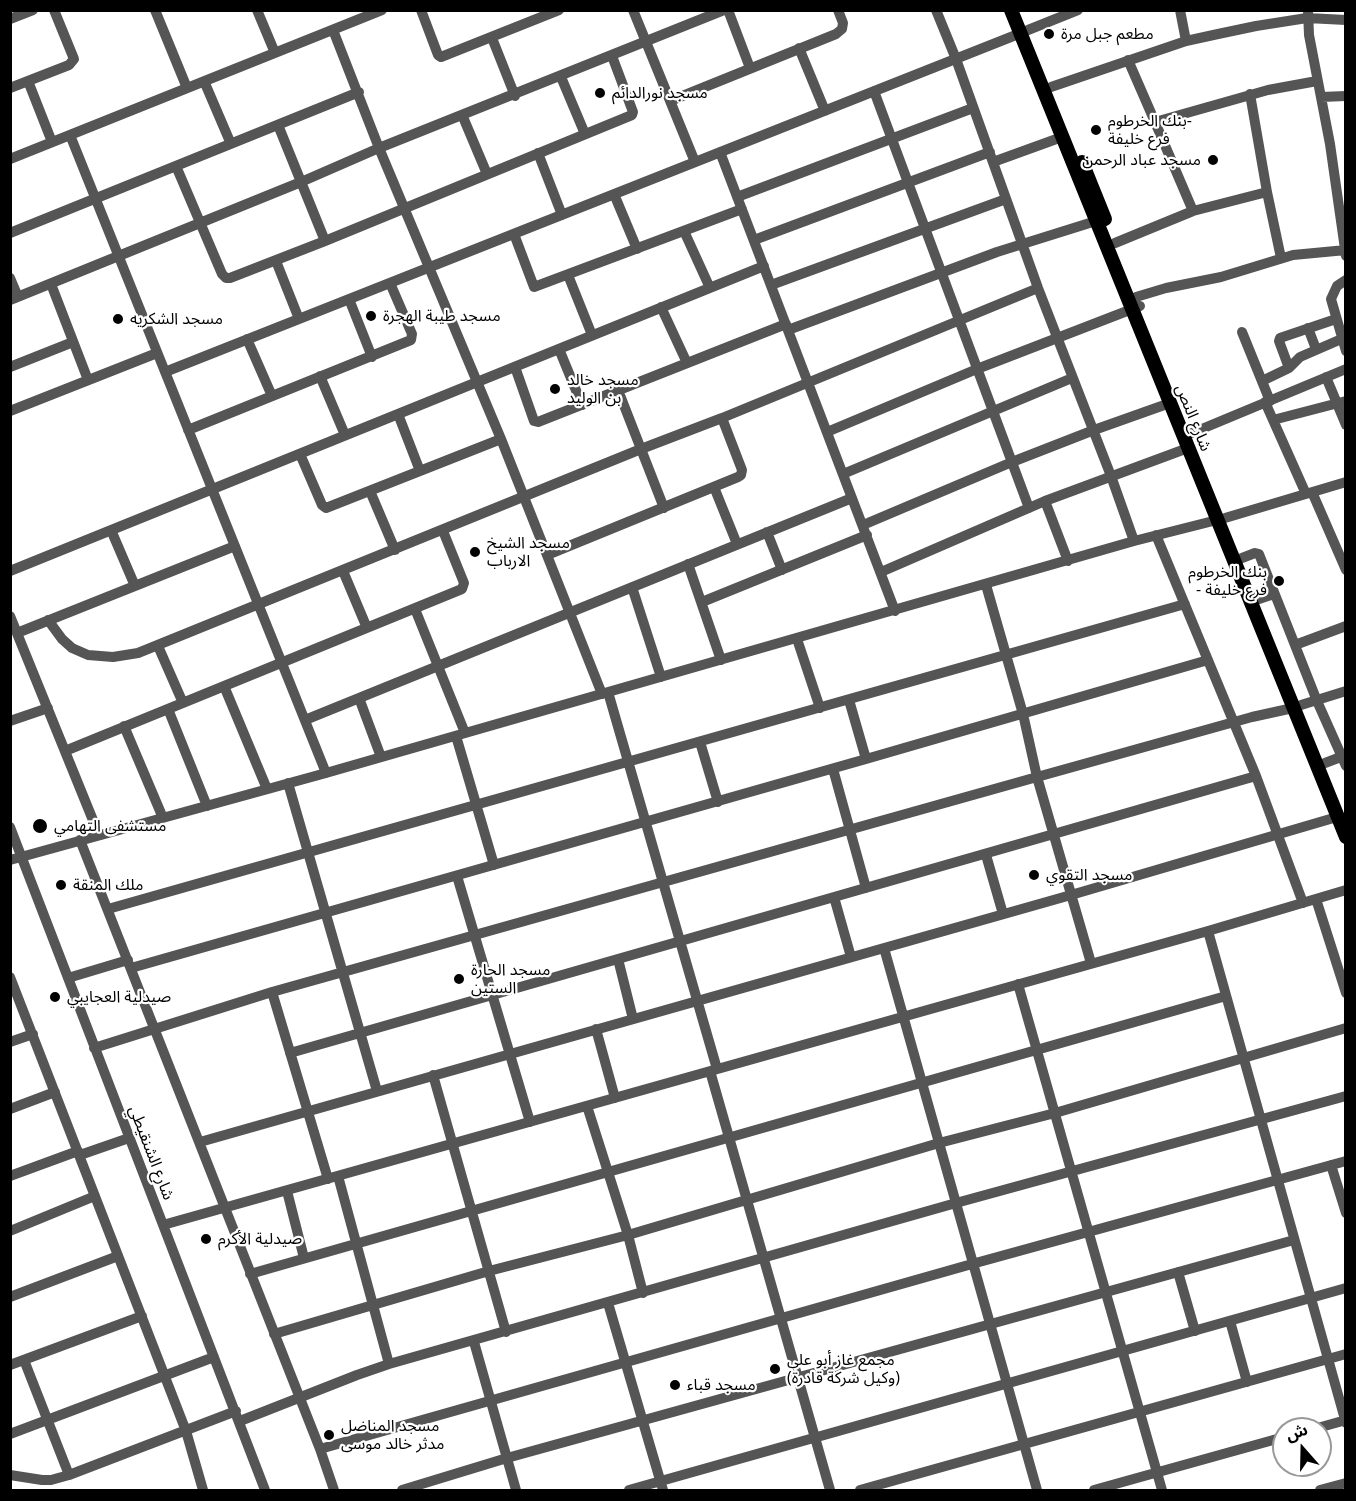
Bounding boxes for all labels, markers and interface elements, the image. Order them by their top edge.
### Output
place label: مطعم جبل مرة [1061,24,1154,44]
marker: مطعم جبل مرة [1042,27,1056,41]
place label: مسجد نورالدائم [612,83,708,103]
marker: مسجد نورالدائم [593,86,607,100]
place label: بنك الخرطوم- فرع خليفة [1108,111,1192,149]
marker: بنك الخرطوم- فرع خليفة [1089,123,1103,137]
place label: مسجد عباد الرحمن [1082,150,1201,170]
marker: مسجد عباد الرحمن [1206,153,1220,167]
place label: مسجد طيبة الهجرة [383,306,501,326]
place label: مسجد الشكريه [130,309,223,329]
marker: مسجد طيبة الهجرة [364,309,378,323]
marker: مسجد الشكريه [111,312,125,326]
place label: مسجد خالد بن الوليد [567,370,639,408]
marker: مسجد خالد بن الوليد [548,382,562,396]
street label: شارع النص [1171,382,1215,454]
place label: مسجد الشيخ الارباب [487,533,570,571]
marker: مسجد الشيخ الارباب [468,545,482,559]
place label: بنك الخرطوم - فرع خليفة [1188,562,1267,600]
marker: بنك الخرطوم - فرع خليفة [1272,574,1286,588]
place label: مستشفى التهامي [54,816,166,836]
marker: مستشفى التهامي [31,817,49,835]
place label: مسجد التقوي [1046,865,1132,885]
marker: مسجد التقوي [1027,868,1041,882]
place label: ملك المنقة [73,875,144,895]
marker: ملك المنقة [54,878,68,892]
place label: مسجد الحارة الستين [471,960,550,998]
marker: مسجد الحارة الستين [452,972,466,986]
place label: صيدلية العجايبي [67,987,171,1007]
marker: صيدلية العجايبي [48,990,62,1004]
street label: شارع الشنقيطي [124,1103,178,1203]
place label: صيدلية الأكرم [218,1229,302,1249]
marker: صيدلية الأكرم [199,1232,213,1246]
place label: مجمع غاز أبو علي (وكيل شركة قادرة) [787,1350,900,1388]
marker: مجمع غاز أبو علي (وكيل شركة قادرة) [768,1362,782,1376]
place label: مسجد قباء [687,1375,756,1395]
marker: مسجد قباء [668,1378,682,1392]
place label: مسجد المناضل مدثر خالد موسى [341,1416,444,1454]
north arrow [1272,1417,1332,1477]
text: ش [1282,1418,1311,1446]
marker: مسجد المناضل مدثر خالد موسى [322,1428,336,1442]

